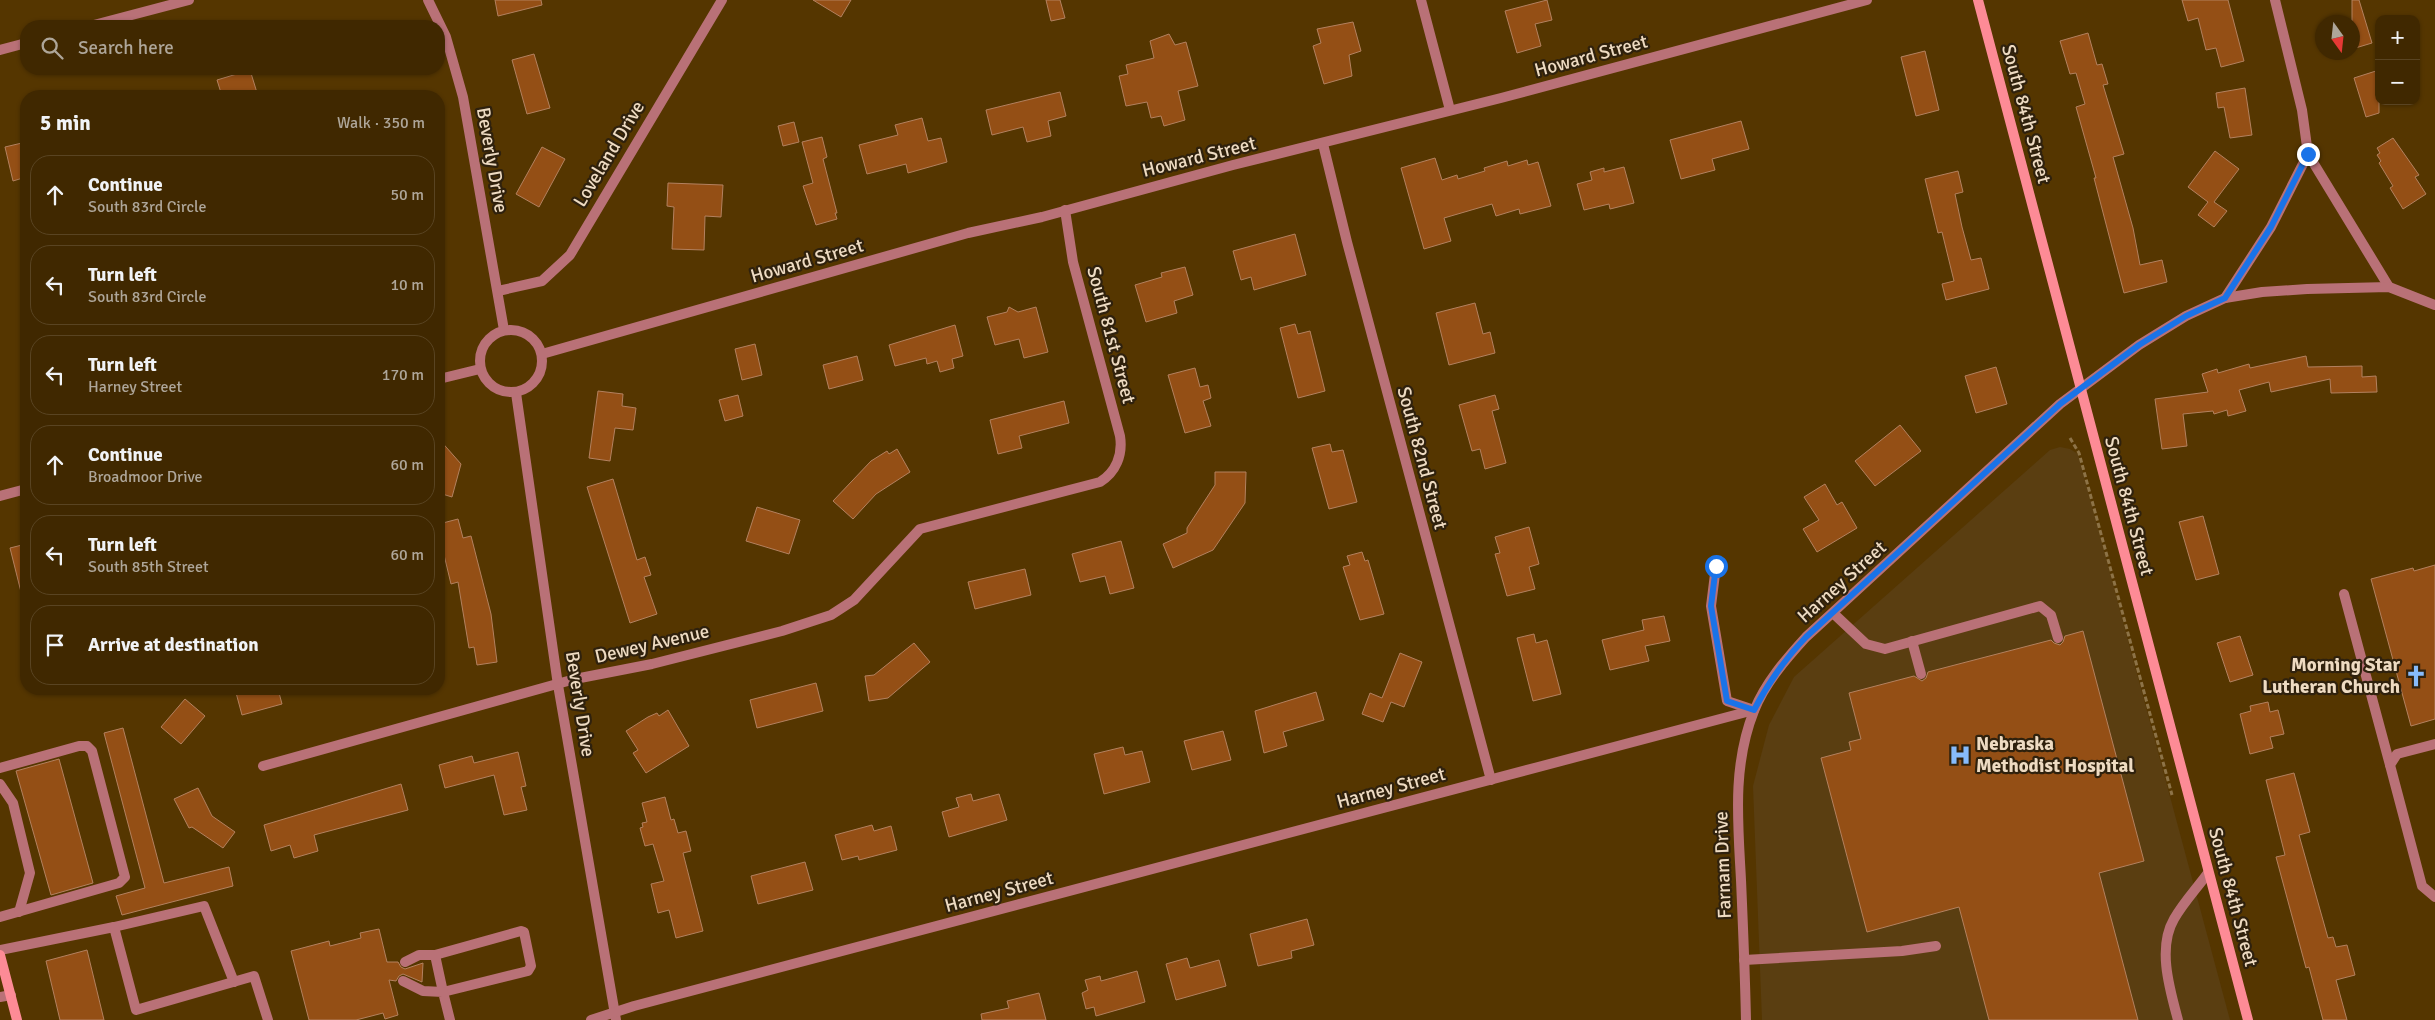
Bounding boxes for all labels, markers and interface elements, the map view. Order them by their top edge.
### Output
north arrow [2315,15,2360,60]
map controls [2375,15,2420,105]
button: + [2375,15,2420,60]
search box [20,20,445,75]
street label: Howard Street [1532,29,1651,83]
icon: search [38,34,66,62]
text: Search here [78,36,174,60]
street label: South 84th Street [1996,42,2056,187]
button: − [2375,60,2420,105]
street label: Loveland Drive [568,97,650,211]
street label: Beverly Drive [471,105,513,215]
text: 5 min [40,110,91,136]
text: Walk · 350 m [337,113,425,133]
street label: Howard Street [1140,131,1259,183]
route end [2297,143,2320,166]
text: Continue [88,173,163,197]
icon: ahead [41,181,69,209]
text: 50 m [390,185,424,205]
text: South 83rd Circle [88,197,206,217]
street label: Howard Street [748,233,867,289]
text: Turn left [88,263,157,287]
street label: South 81st Street [1081,264,1141,407]
icon: left [41,271,69,299]
text: 10 m [390,275,424,295]
text: South 83rd Circle [88,287,206,307]
text: Turn left [88,353,157,377]
icon: left [41,361,69,389]
text: 170 m [382,365,424,385]
text: Harney Street [88,377,182,397]
street label: South 82nd Street [1391,384,1453,532]
street label: South 84th Street [2099,434,2159,579]
text: Continue [88,443,163,467]
icon: ahead [41,451,69,479]
text: 60 m [390,455,424,475]
text: Broadmoor Drive [88,467,202,487]
text: Turn left [88,533,157,557]
street label: Harney Street [1792,535,1892,628]
icon: left [41,541,69,569]
text: 60 m [390,545,424,565]
route start [1705,555,1728,578]
text: South 85th Street [88,557,209,577]
street label: Dewey Avenue [592,619,712,669]
icon: arrive [41,631,69,659]
text: Arrive at destination [88,633,259,657]
street label: Beverly Drive [560,649,600,759]
place label: Morning Star Lutheran Church [2262,653,2400,699]
church icon: Morning Star Lutheran Church [2403,663,2429,689]
place label: Nebraska Methodist Hospital [1976,732,2134,778]
hospital icon: Nebraska Methodist Hospital [1947,742,1973,768]
street label: Harney Street [1334,762,1448,814]
street label: Farnam Drive [1709,811,1737,919]
street label: South 84th Street [2203,825,2263,970]
street label: Harney Street [942,866,1056,918]

